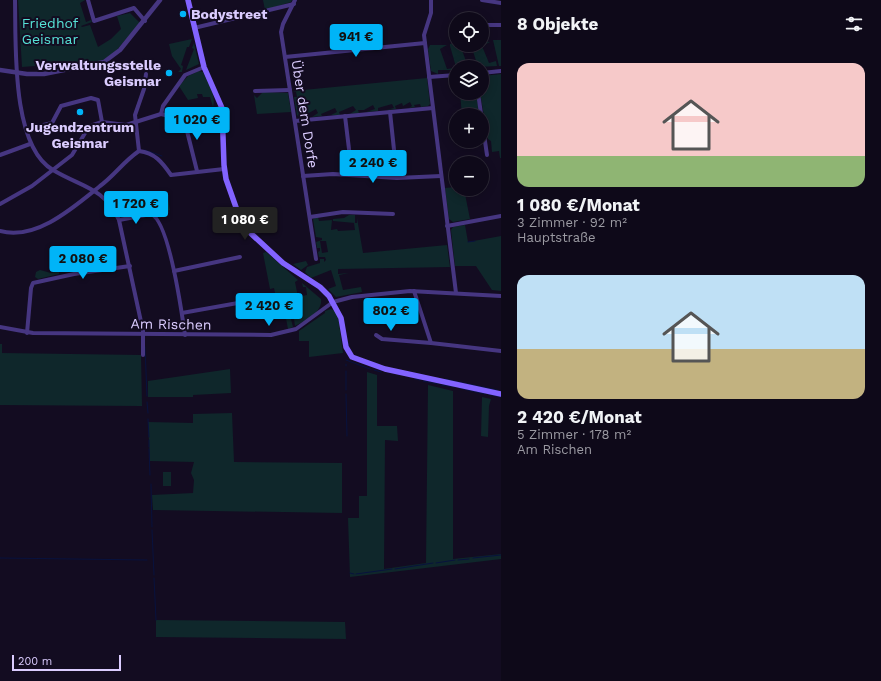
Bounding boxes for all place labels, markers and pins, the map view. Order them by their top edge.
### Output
place label: Bodystreet [191,6,267,22]
marker: Bodystreet [178,9,188,19]
pin: 941 € [328,24,384,58]
place label: Verwaltungsstelle Geismar [35,57,161,89]
marker: Verwaltungsstelle Geismar [164,68,174,78]
marker: Jugendzentrum Geismar [75,107,85,117]
pin: 1 020 € [160,107,234,141]
place label: Jugendzentrum Geismar [26,119,134,151]
pin: 2 240 € [336,150,410,184]
pin: 1 720 € [99,191,173,225]
pin: 1 080 € [208,207,282,241]
pin: 2 080 € [46,246,120,280]
pin: 2 420 € [232,293,306,327]
pin: 802 € [363,298,419,332]

